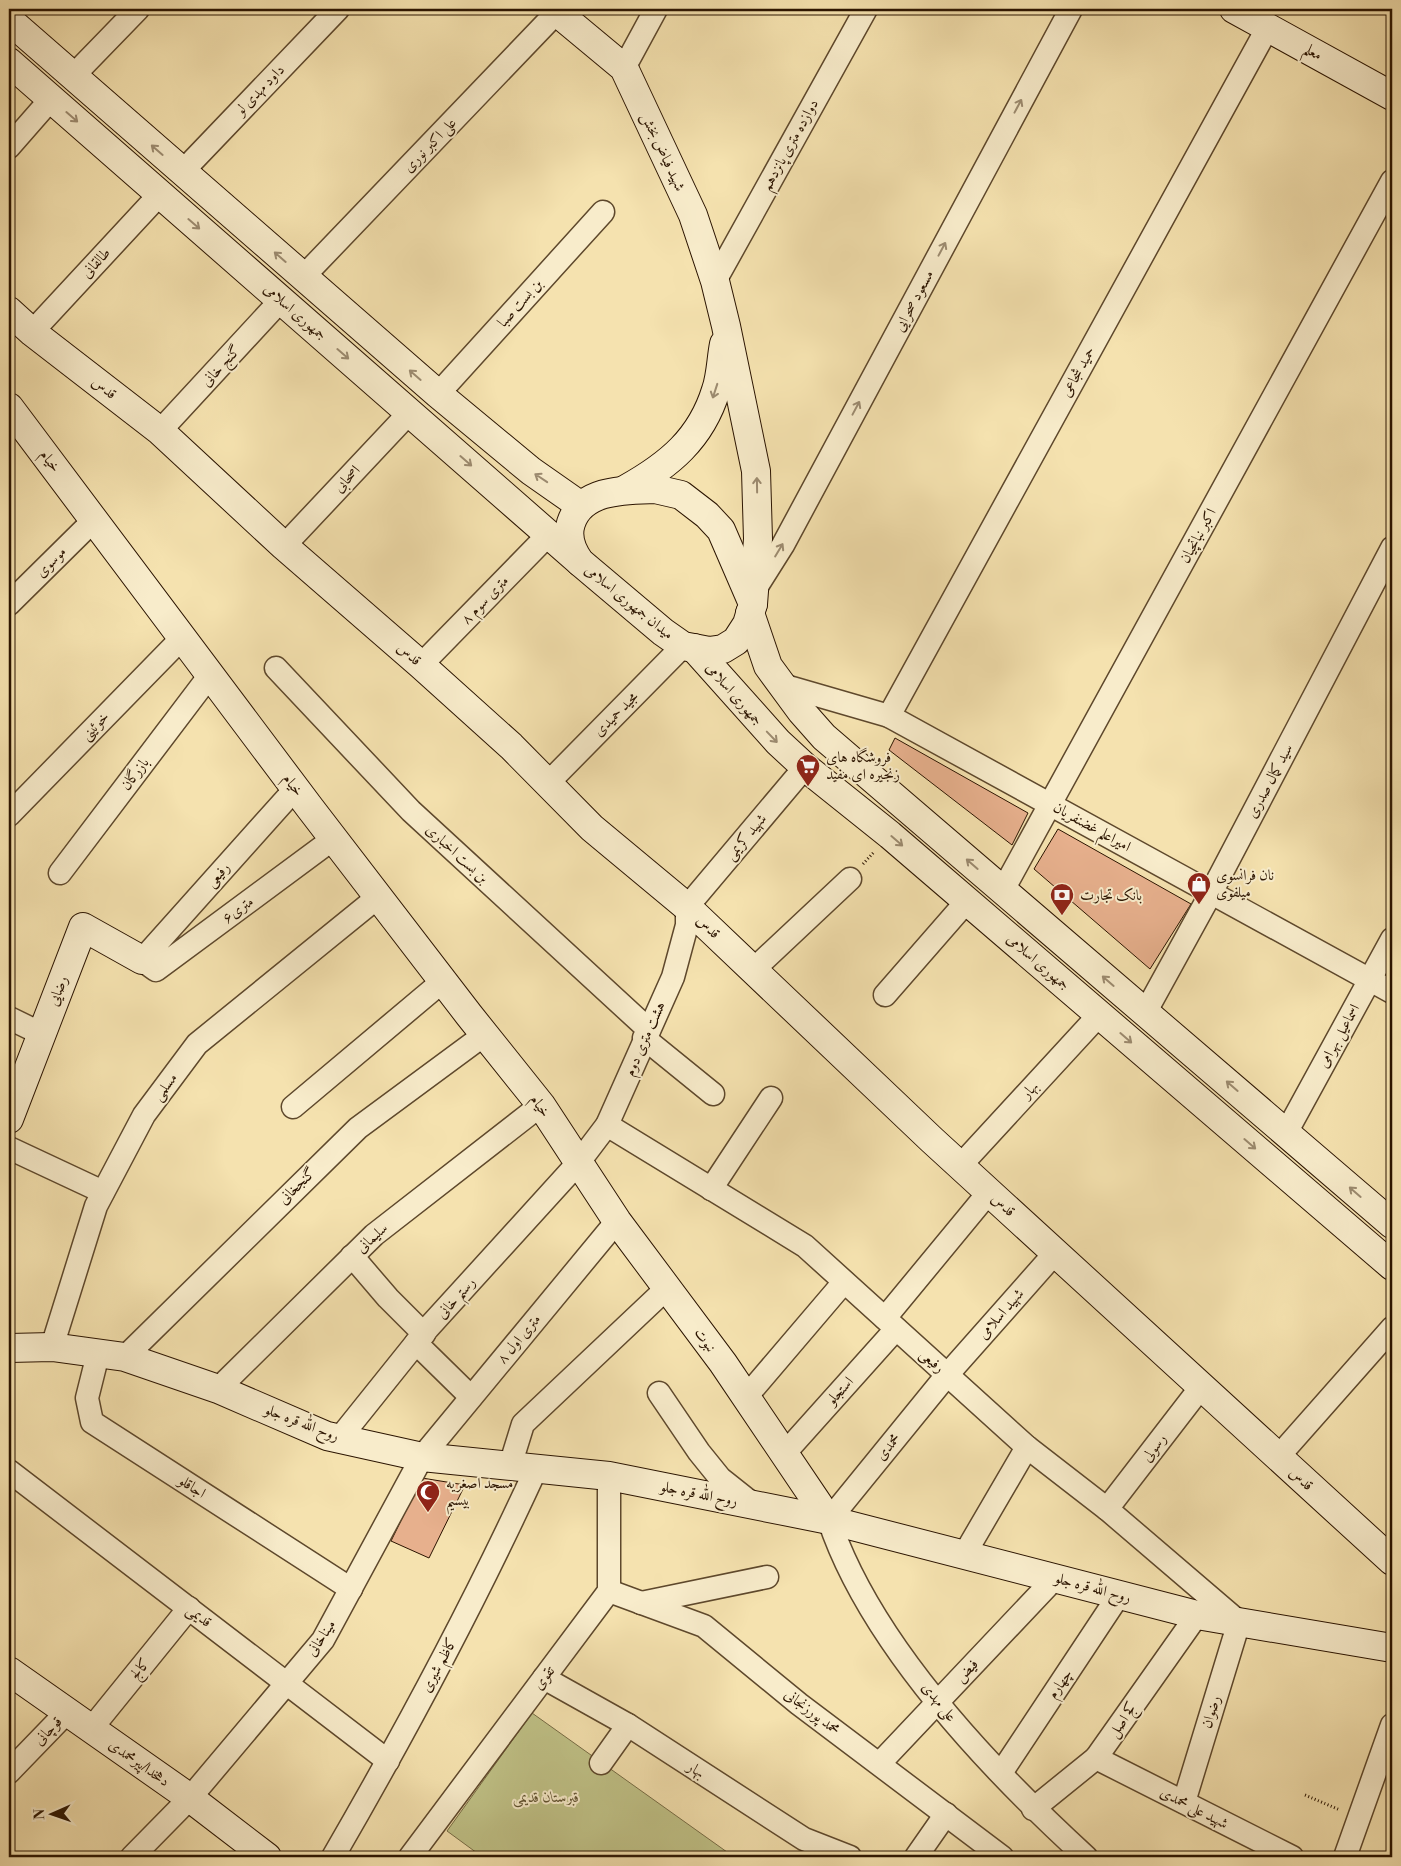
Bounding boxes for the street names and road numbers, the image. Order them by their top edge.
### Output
street label: معلم [1298,39,1326,69]
street label: داود مهدی لو [230,61,289,121]
street label: دوازده متری پانزدهم [757,96,826,196]
street label: شهید فیاض بخش [637,110,689,194]
street label: علی اکبر نوری [399,114,462,177]
street label: طالقانی [77,244,115,282]
street label: مسعود صحرایی [890,267,938,335]
street label: بن بست صبا [493,275,547,331]
street label: جمهوری اسلامی [259,279,331,345]
street label: گنج خانی [197,341,248,393]
street label: حمید شجاعی [1056,343,1100,401]
street label: قدس [88,372,120,404]
street label: خیام [33,446,65,478]
street label: اصحابی [330,461,365,497]
street label: اکبر نباتچیان [1175,505,1221,567]
street label: موسوی [31,542,71,582]
street label: میدان جمهوری اسلامی [581,560,677,644]
street label: ۸ متری سوم [457,571,515,631]
street label: قدس [393,638,425,670]
street label: جمهوری اسلامی [701,658,767,730]
street label: مجید حمیدی [589,687,643,741]
street label: خوئینی [77,707,114,745]
street label: سید کمال صدری [1243,741,1297,821]
street label: بازرگان [117,754,154,794]
street label: خیام [276,770,308,802]
street label: امیراعلم غضنفریان [1047,798,1134,861]
street label: شهید کریمی [721,810,772,865]
street label: بن بست اخباری [422,820,492,888]
street label: رفیعی [202,858,235,892]
street label: ۶متری [219,892,257,928]
street label: قدس [692,911,724,943]
street label: جمهوری اسلامی [1002,929,1074,995]
street label: رضایی [44,973,72,1009]
street label: هشت متری دوم [620,999,673,1081]
street label: اسماعیل بهرامی [1314,1001,1365,1072]
street label: مسلمی [148,1069,182,1105]
street label: بهار [1016,1077,1043,1104]
street label: خیام [523,1091,555,1123]
street label: گنجخانی [274,1163,320,1209]
street label: قدس [987,1189,1019,1221]
street label: سلیمانی [352,1219,392,1257]
street label: رستم خانی [432,1273,483,1326]
street label: شهید اسلامی [974,1285,1028,1343]
street label: ۸ متری اول [493,1310,545,1368]
street label: نبوت [690,1324,720,1356]
street label: رفیعی [915,1345,949,1378]
street label: استجلو [821,1373,858,1411]
street label: روح الله قره جلو [259,1397,343,1449]
street label: محمدی [871,1429,905,1464]
street label: رسولی [1137,1430,1171,1466]
street label: قدس [1285,1463,1317,1495]
street label: اجاقلو [173,1470,209,1503]
street label: روح الله قره جلو [656,1474,740,1514]
street label: روح الله قره جلو [1050,1565,1134,1610]
street label: قدیمی [182,1600,215,1632]
street label: میناخانی [302,1616,340,1660]
street label: کاظم شیری [417,1634,465,1698]
street label: کالج [126,1654,157,1686]
street label: فیض [951,1655,983,1687]
street label: تقوی [529,1662,559,1694]
street label: چهارم [1043,1665,1079,1704]
street label: علی مهدی [917,1678,961,1726]
street label: محمد پورزنجانی [780,1685,844,1740]
street label: رضوان [1197,1693,1225,1731]
street label: کج اصل [1104,1699,1145,1744]
street label: قوچانی [30,1712,67,1750]
street label: دهخدا/پیرمحمدی [104,1735,173,1792]
street label: بهار [682,1756,708,1783]
street label: شهید علی محمدی [1156,1783,1231,1834]

